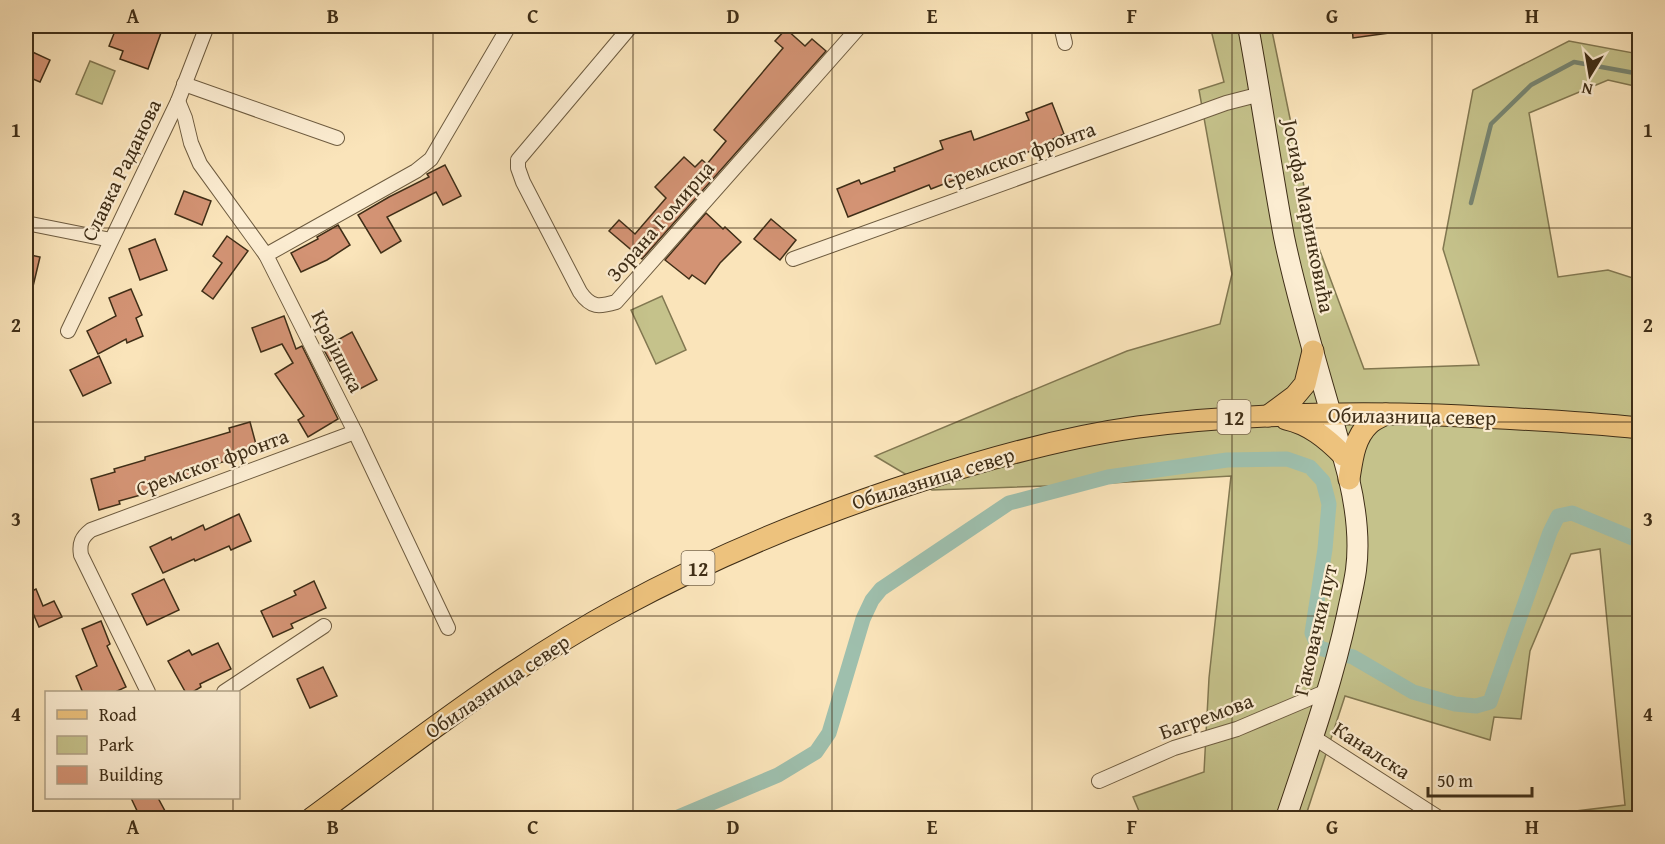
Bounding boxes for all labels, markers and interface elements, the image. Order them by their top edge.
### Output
text: A [127,1,140,30]
text: B [327,1,339,30]
text: C [527,1,539,30]
text: D [726,1,740,30]
text: E [927,1,938,30]
text: F [1127,1,1137,30]
text: G [1326,1,1338,30]
text: H [1525,1,1539,30]
north arrow [1560,45,1620,105]
text: N [1579,77,1595,103]
street label: Славка Раданова [73,94,169,246]
street label: Сремског фронта [938,113,1100,197]
street label: Јосифа Маринковића [1274,114,1343,315]
text: 1 [11,115,21,144]
text: 1 [1643,115,1653,144]
street label: Зорана Гомирца [599,154,721,288]
street label: Крајишка [304,304,372,398]
text: 2 [11,310,21,339]
text: 2 [1643,310,1653,339]
street label: Обилазница север [1327,399,1497,433]
road number: 12 [1218,400,1250,434]
street label: Сремског фронта [131,420,293,504]
street label: Обилазница север [848,439,1018,517]
text: 3 [11,504,21,533]
text: 3 [1643,504,1653,533]
road number: 12 [682,551,714,585]
street label: Гаковачки пут [1285,561,1345,699]
street label: Обилазница север [418,626,576,746]
street label: Багремова [1155,685,1257,747]
legend [45,691,240,799]
text: 4 [11,699,21,728]
text: 4 [1643,699,1653,728]
text: Road [99,701,137,728]
street label: Каналска [1327,713,1417,787]
text: Park [99,731,135,758]
scale bar [1428,760,1532,798]
text: Building [99,761,163,788]
text: 50 m [1437,767,1473,794]
text: A [127,812,140,841]
text: B [327,812,339,841]
text: C [527,812,539,841]
text: D [726,812,740,841]
text: E [927,812,938,841]
text: F [1127,812,1137,841]
text: G [1326,812,1338,841]
text: H [1525,812,1539,841]

